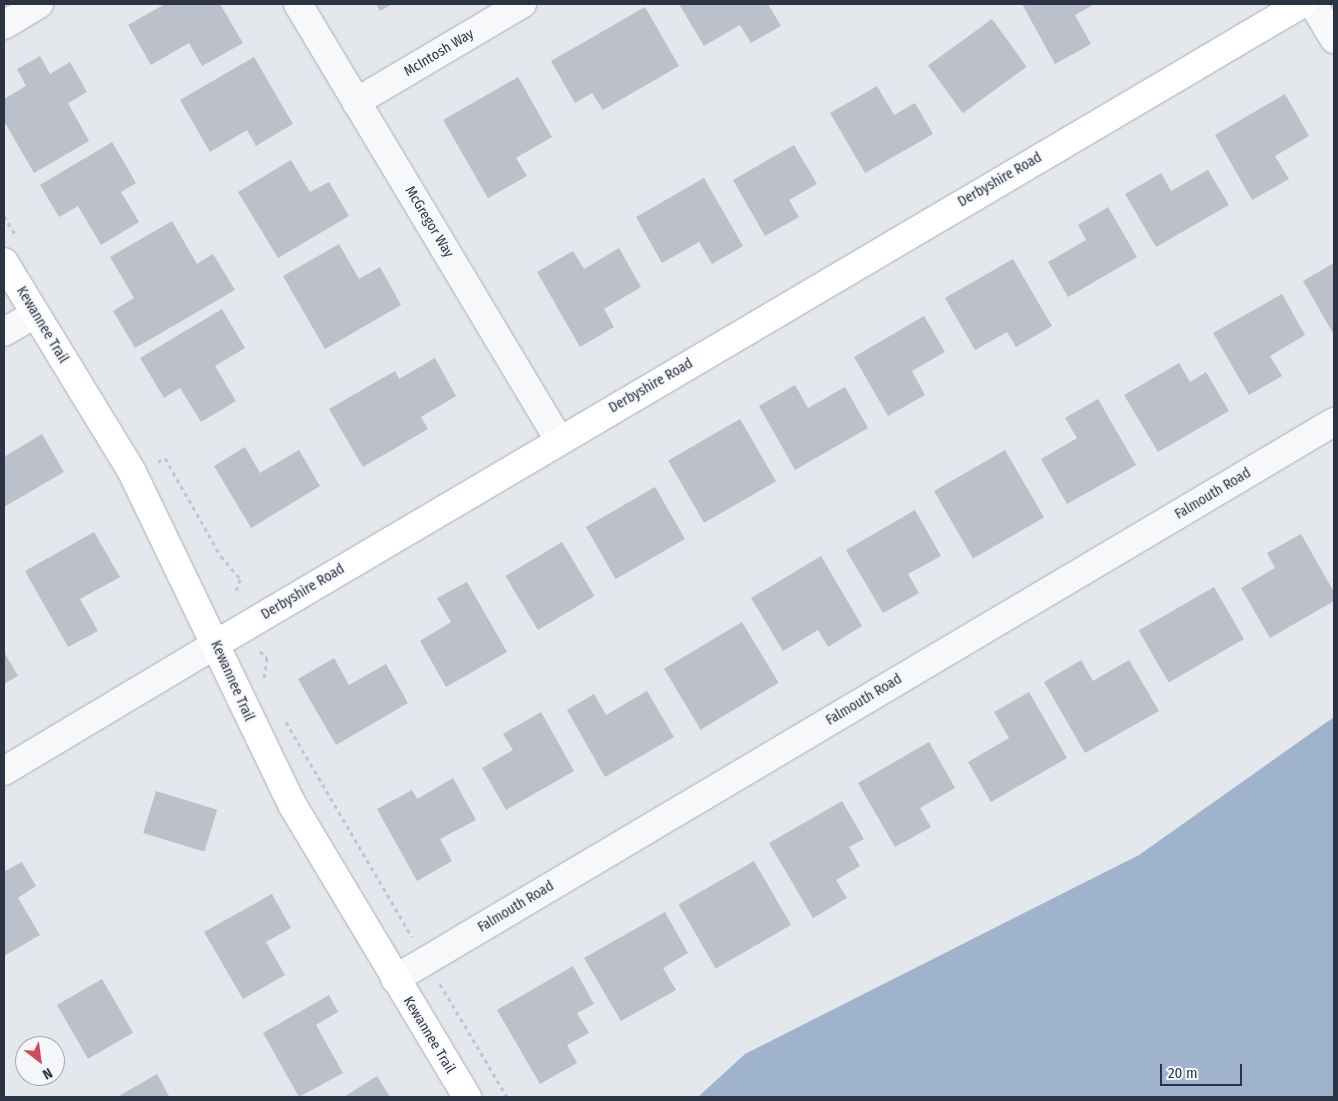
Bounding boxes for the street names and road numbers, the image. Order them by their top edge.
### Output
street label: McIntosh Way [401,26,477,80]
street label: Derbyshire Road [955,149,1045,211]
street label: McGregor Way [401,183,457,261]
street label: Kewannee Trail [13,284,71,366]
street label: Derbyshire Road [606,355,696,417]
street label: Falmouth Road [1172,465,1254,523]
street label: Derbyshire Road [258,561,348,623]
street label: Kewannee Trail [207,638,257,724]
street label: Falmouth Road [823,671,905,729]
street label: Falmouth Road [475,878,557,936]
street label: Kewannee Trail [400,994,458,1076]

